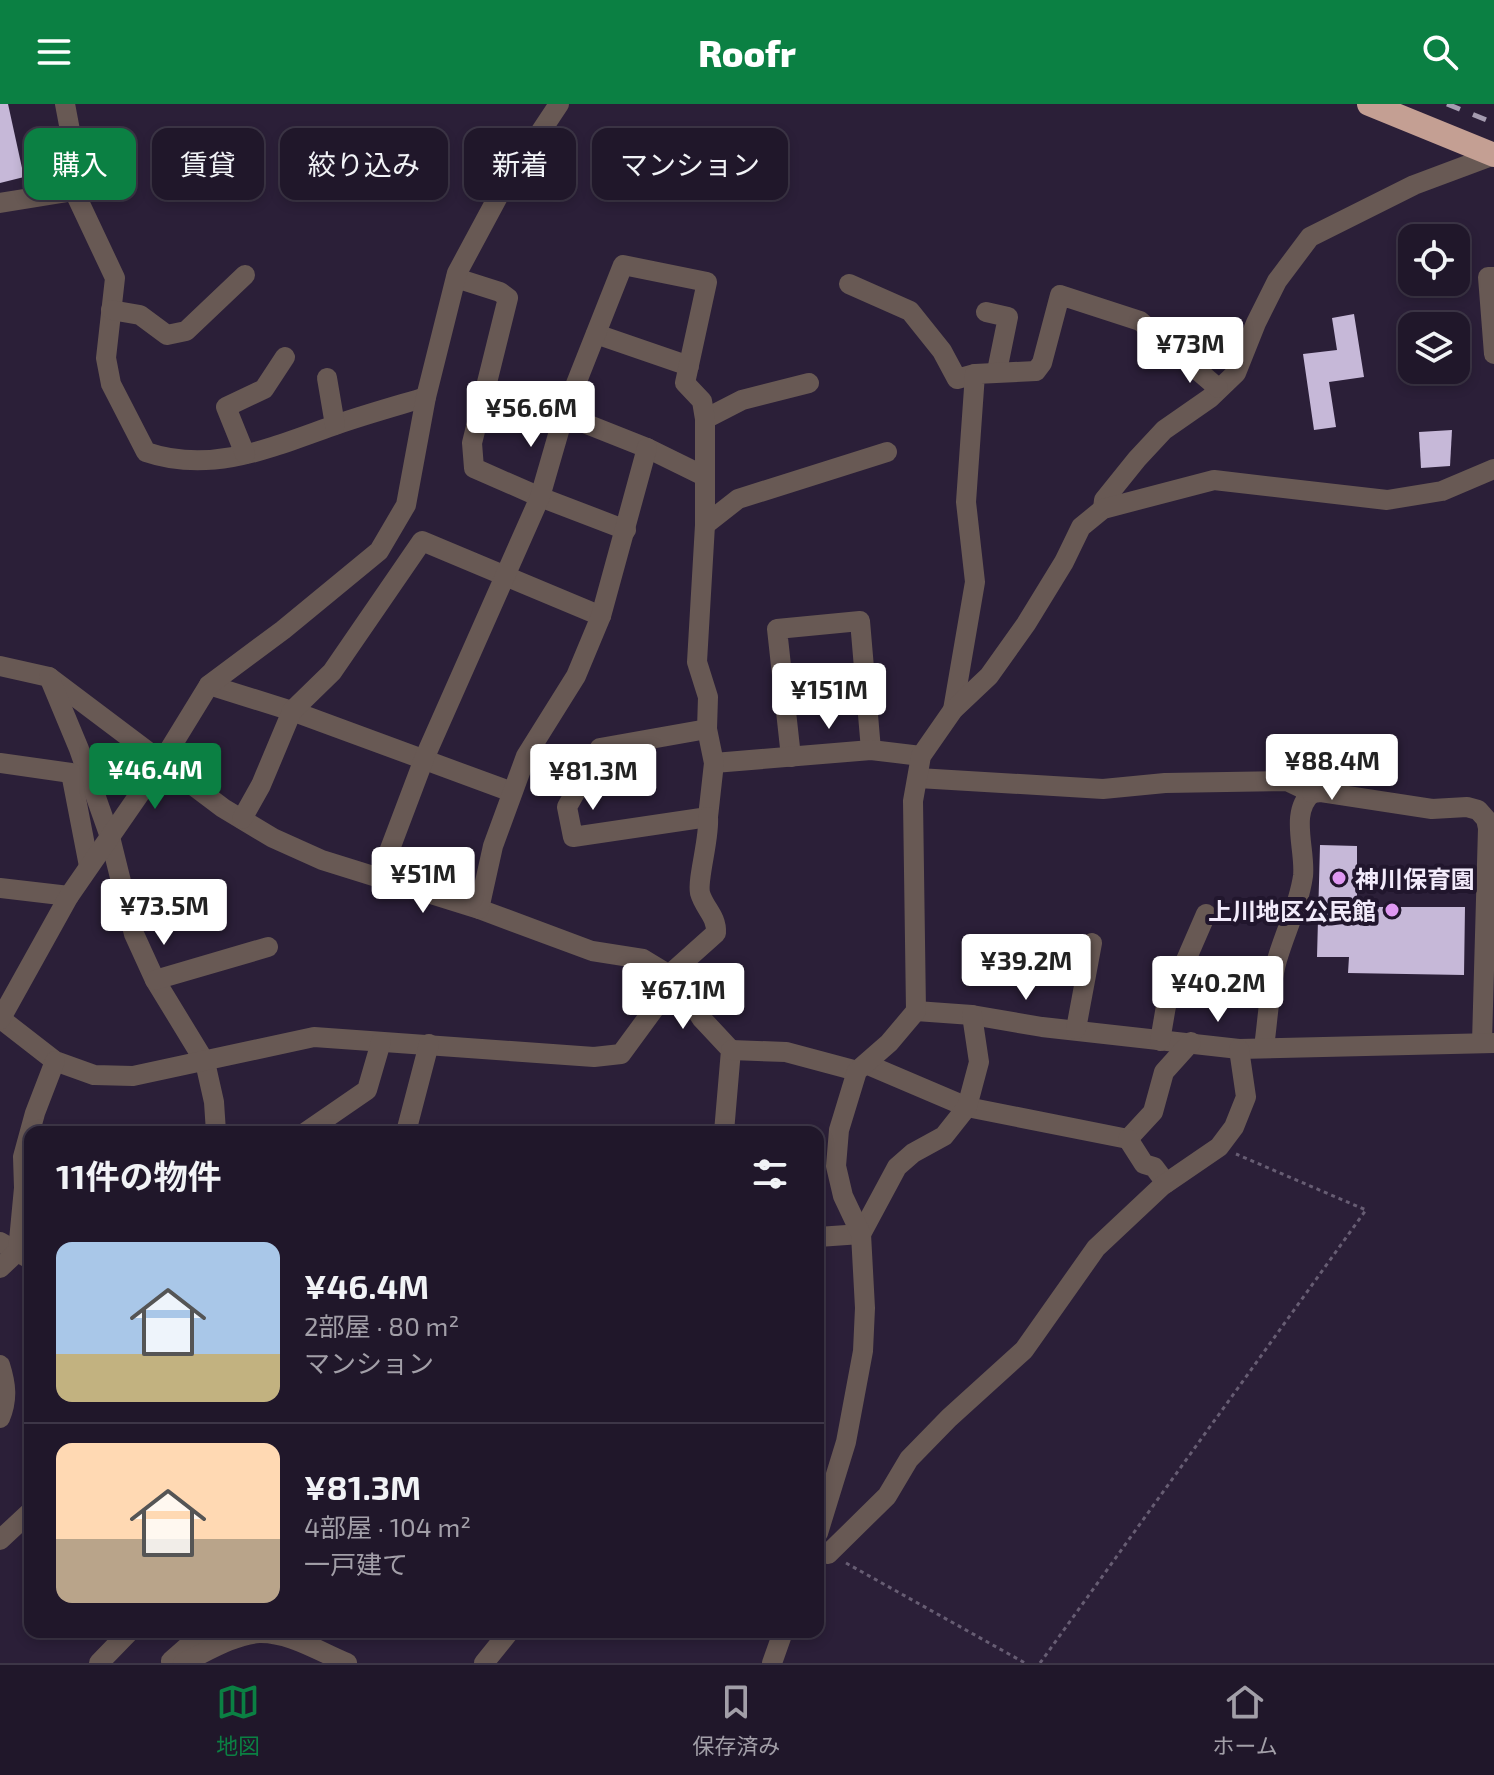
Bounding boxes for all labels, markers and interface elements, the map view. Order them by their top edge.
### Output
icon: menu [32,30,76,74]
icon: search [1418,30,1462,74]
text: Roofr [698,31,796,74]
chip: 購入 [24,128,136,200]
chip: 賃貸 [152,128,264,200]
chip: 絞り込み [280,128,448,200]
chip: 新着 [464,128,576,200]
chip: マンション [592,128,788,200]
map controls [1398,224,1470,384]
button: locate [1398,224,1470,296]
button: layers [1398,312,1470,384]
pin: ¥73M [1143,317,1237,385]
text: ¥73M [1155,327,1225,358]
pin: ¥56.6M [466,381,596,449]
text: ¥56.6M [485,391,577,422]
pin: ¥151M [773,663,885,731]
text: ¥151M [790,673,868,704]
pin: ¥88.4M [1267,734,1397,802]
pin: ¥46.4M [90,743,220,811]
pin: ¥81.3M [528,744,658,812]
text: ¥88.4M [1284,744,1380,775]
text: ¥46.4M [107,753,203,784]
text: ¥81.3M [548,754,638,785]
pin: ¥51M [376,847,470,915]
text: ¥51M [390,857,456,888]
place label: 神川保育園 [1355,864,1475,893]
marker: 神川保育園 [1330,869,1348,887]
pin: ¥73.5M [99,879,229,947]
text: ¥73.5M [119,889,209,920]
place label: 上川地区公民館 [1208,896,1376,925]
marker: 上川地区公民館 [1383,901,1401,919]
pin: ¥39.2M [961,934,1091,1002]
text: ¥39.2M [980,944,1072,975]
pin: ¥40.2M [1153,956,1283,1024]
pin: ¥67.1M [618,963,748,1031]
text: ¥40.2M [1170,966,1266,997]
text: ¥67.1M [640,973,726,1004]
icon: filters [748,1152,792,1196]
text: 11件の物件 [56,1155,221,1196]
text: ¥46.4M [304,1265,429,1306]
icon: home [120,1274,216,1370]
text: 2部屋 · 80 m² [304,1310,459,1341]
text: マンション [304,1347,434,1378]
text: ¥81.3M [304,1466,421,1507]
icon: home [120,1475,216,1571]
text: 4部屋 · 104 m² [304,1511,471,1542]
text: 一戸建て [304,1548,408,1579]
tab: 地図 [216,1680,260,1760]
tab: 保存済み [692,1680,780,1760]
tab: ホーム [1213,1680,1278,1760]

